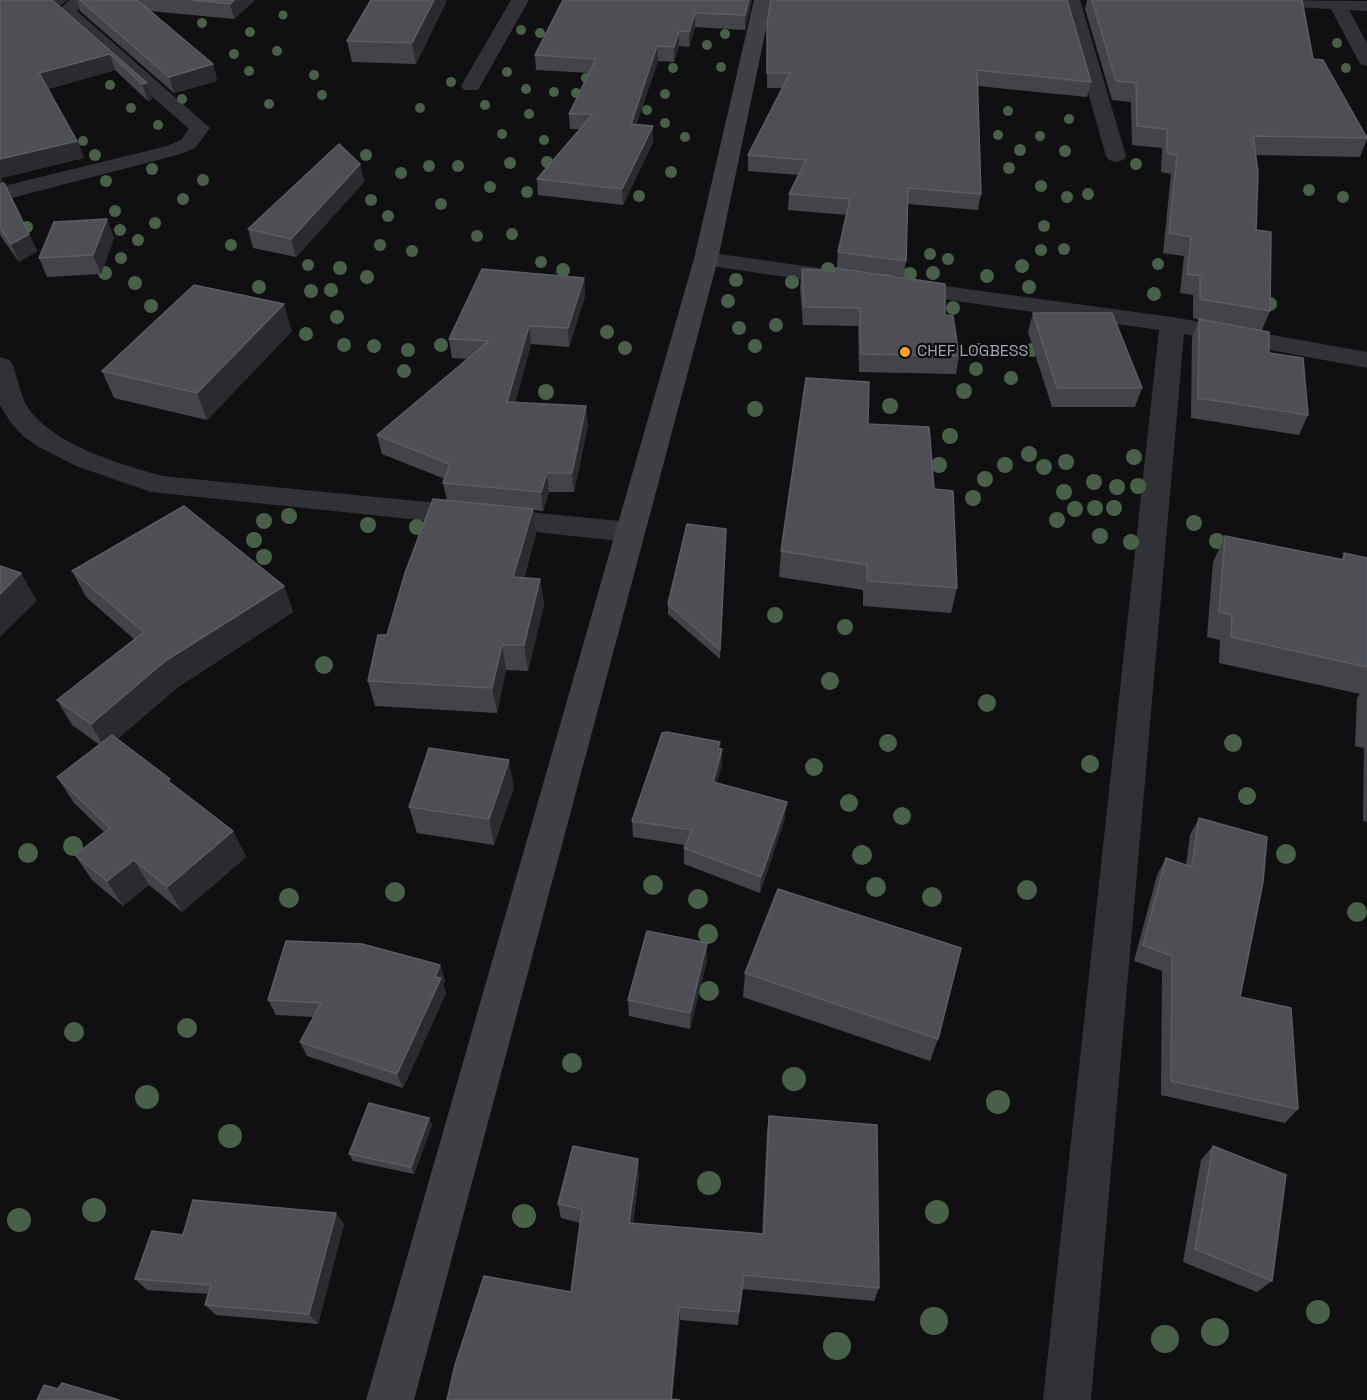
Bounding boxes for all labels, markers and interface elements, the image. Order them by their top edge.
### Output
place label: CHEF LOGBESS [917,342,1028,362]
marker: CHEF LOGBESS [898,345,912,359]

